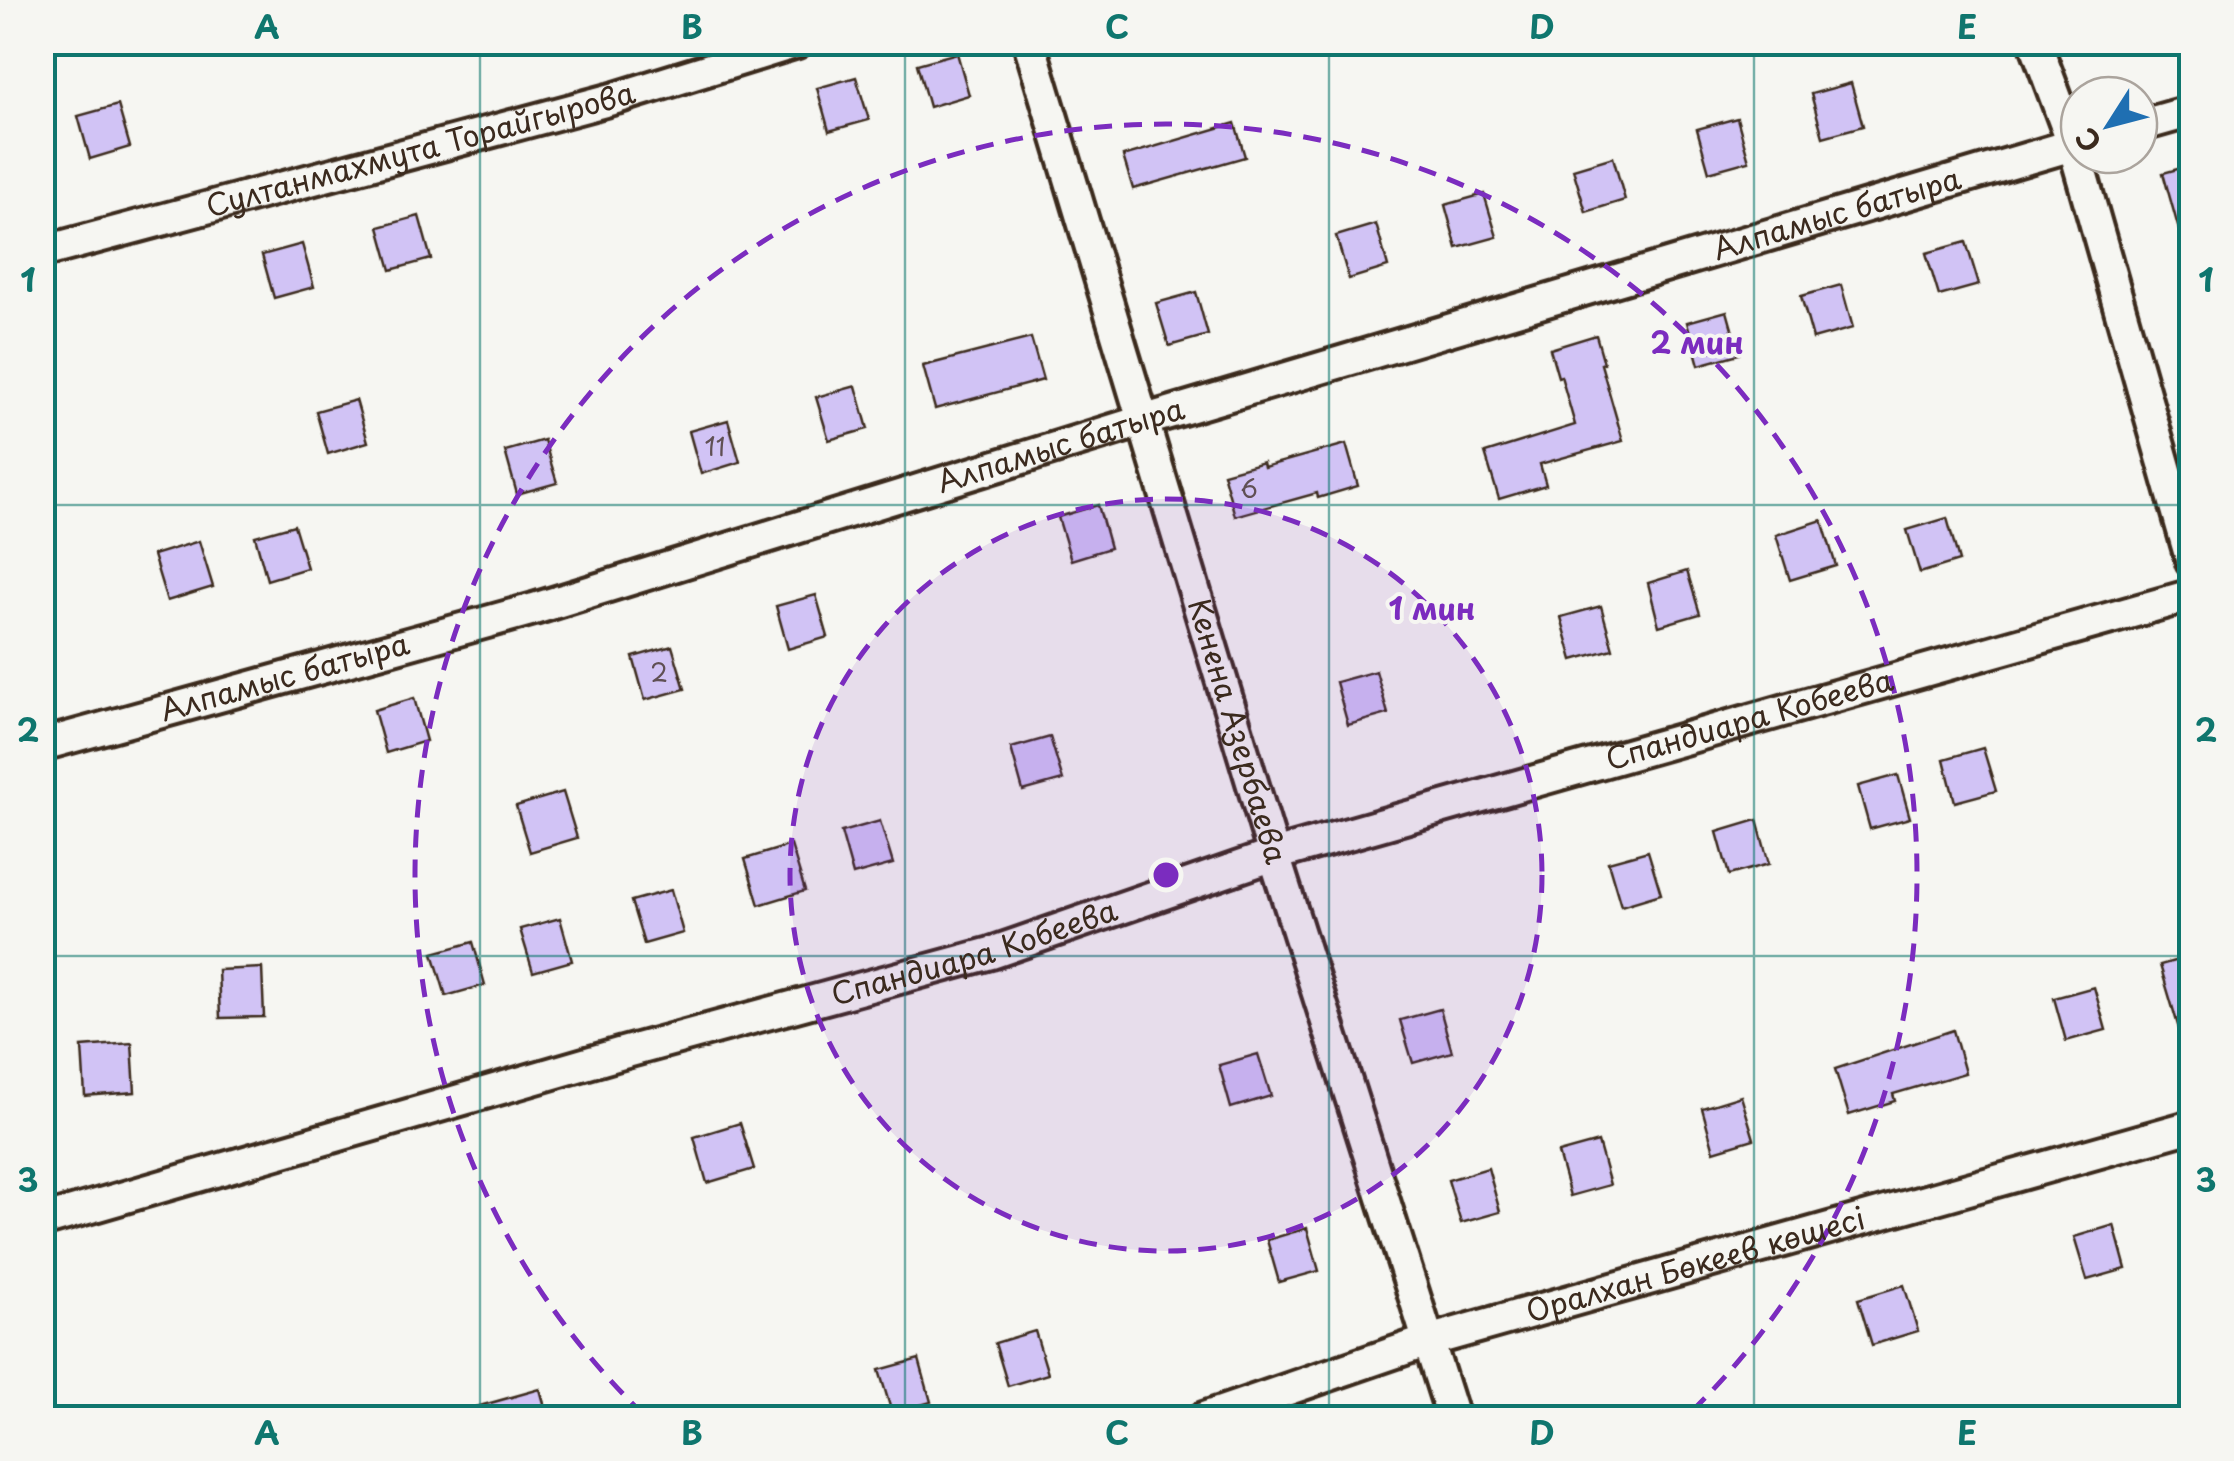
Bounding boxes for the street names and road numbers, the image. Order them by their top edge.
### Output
street label: Султанмахмута Торайгырова [200,68,640,227]
street label: Алпамыс батыра [1707,154,1966,270]
street label: Алпамыс батыра [931,385,1190,503]
street label: Кенена Азербаева [1178,593,1300,869]
street label: Алпамыс батыра [155,620,414,731]
street label: Спандиара Кобеева [1600,656,1898,780]
street label: Спандиара Кобеева [826,886,1123,1015]
street label: Оралхан Бөкеев көшесі [1520,1194,1870,1332]

